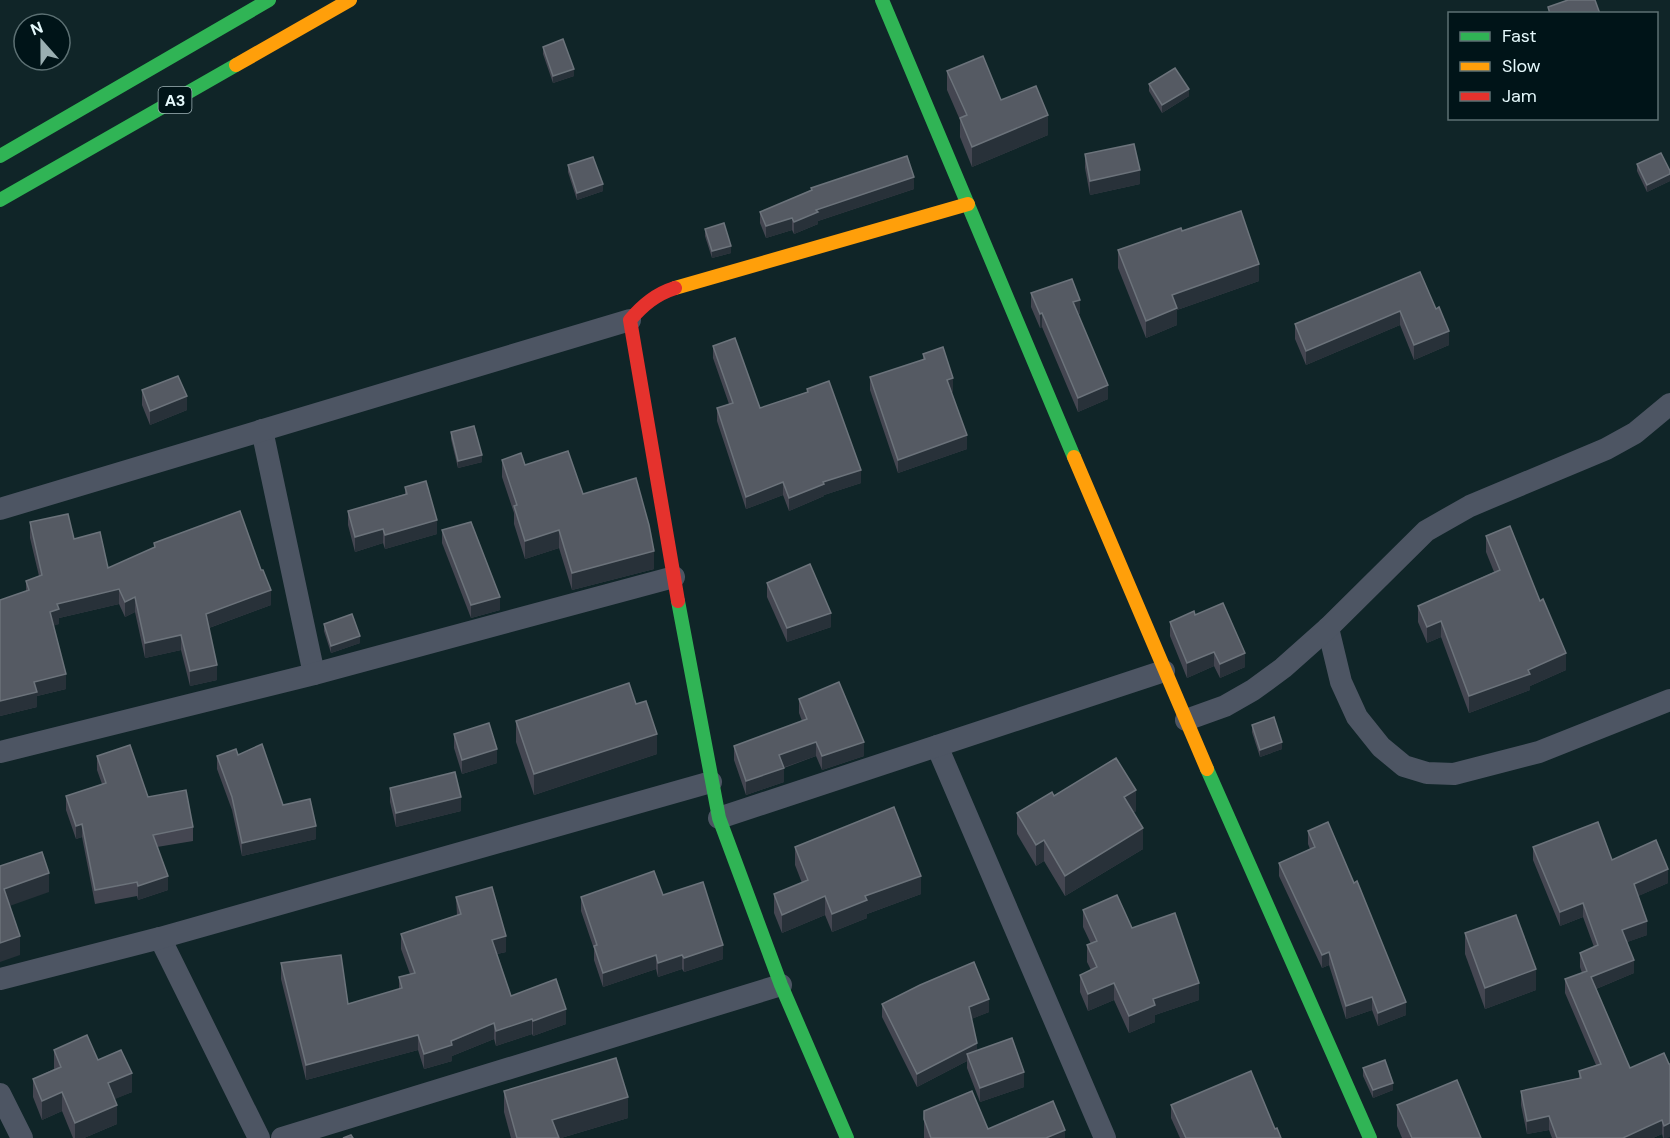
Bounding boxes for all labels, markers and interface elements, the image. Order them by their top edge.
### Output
north arrow [12,12,72,72]
legend [1448,12,1658,120]
text: N [28,17,46,40]
text: Fast [1502,24,1537,48]
text: Slow [1502,54,1541,78]
text: Jam [1502,84,1537,108]
road number: A3 [158,87,192,113]

